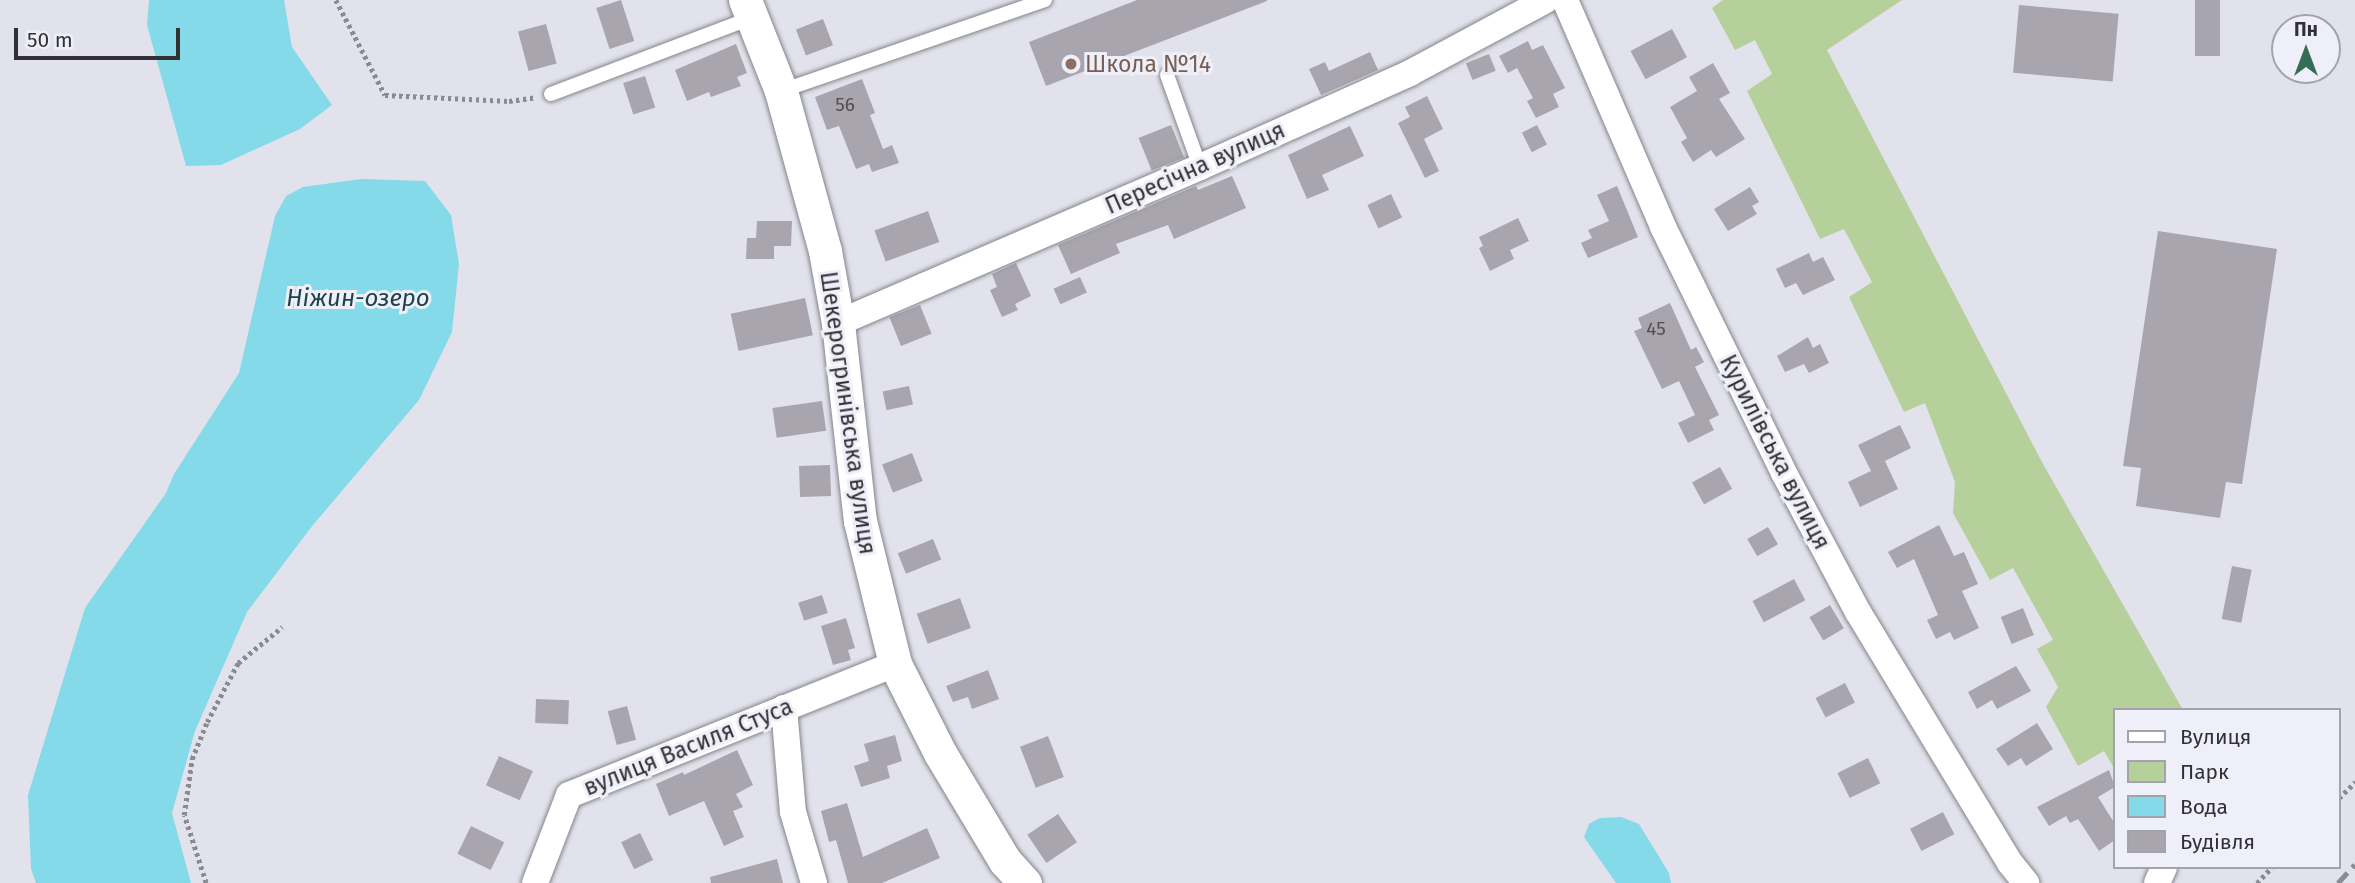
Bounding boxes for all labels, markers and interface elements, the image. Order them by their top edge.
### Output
scale bar [18,14,184,58]
north arrow [2271,14,2341,84]
text: Пн [2294,18,2318,41]
text: 50 m [27,27,73,53]
place label: Школа №14 [1085,50,1211,78]
marker: Школа №14 [1063,56,1079,72]
house number: 56 [835,94,855,116]
street label: Пересічна вулиця [1101,116,1289,220]
street label: Шекерогринівська вулиця [814,270,882,556]
water label: Ніжин-озеро [286,285,430,313]
house number: 45 [1646,318,1666,340]
street label: Курилівська вулиця [1714,350,1836,554]
street label: вулиця Василя Стуса [579,692,797,802]
legend [2114,708,2341,869]
text: Вулиця [2180,724,2251,750]
text: Парк [2180,759,2229,785]
text: Вода [2180,794,2228,820]
text: Будівля [2180,829,2255,855]

